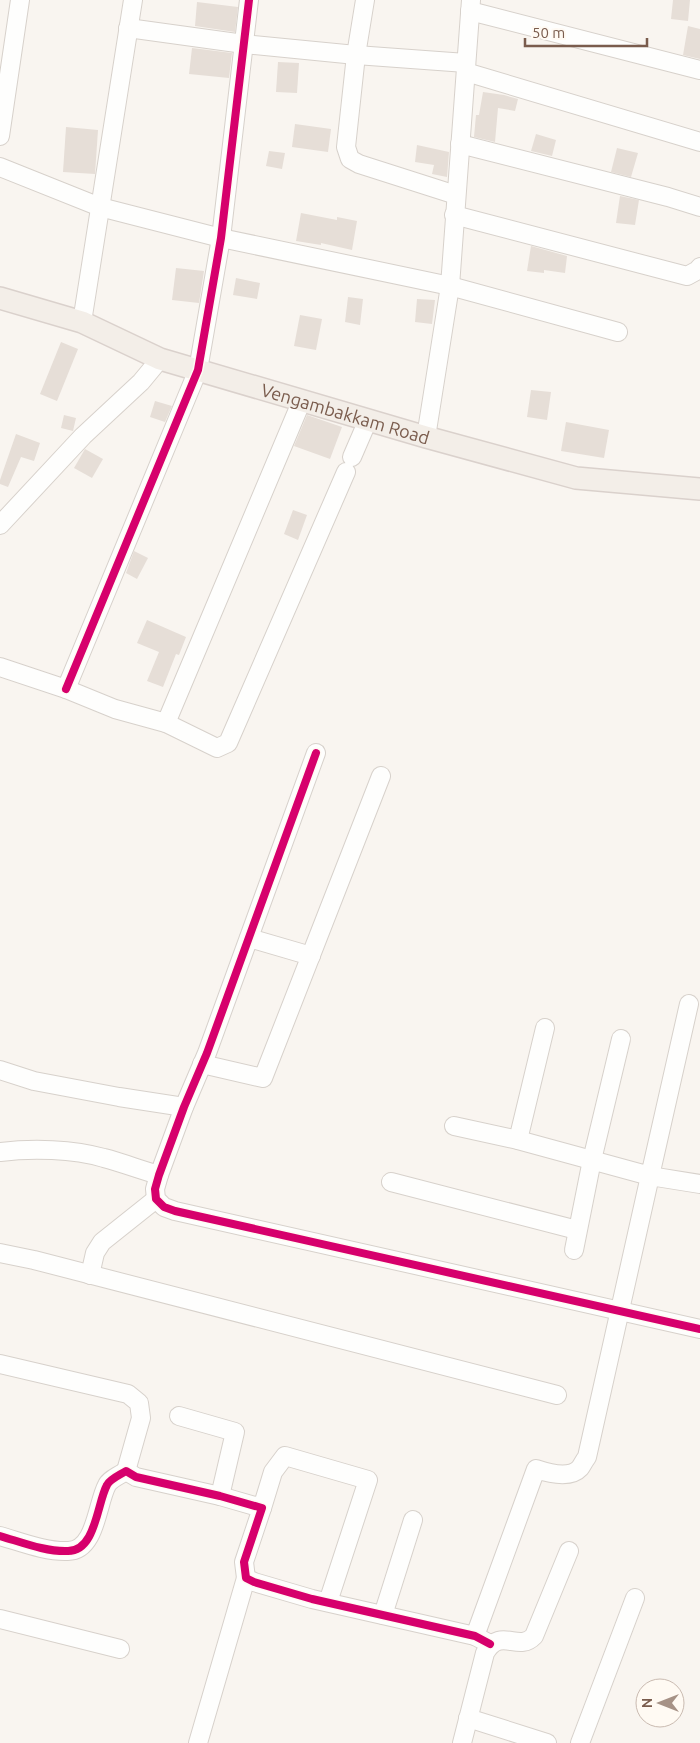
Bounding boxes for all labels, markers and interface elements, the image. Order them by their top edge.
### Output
scale bar [525,15,648,47]
text: 50 m [532,24,565,41]
street label: Vengambakkam Road [259,379,432,448]
north arrow [635,1678,685,1728]
text: N [639,1698,655,1708]

